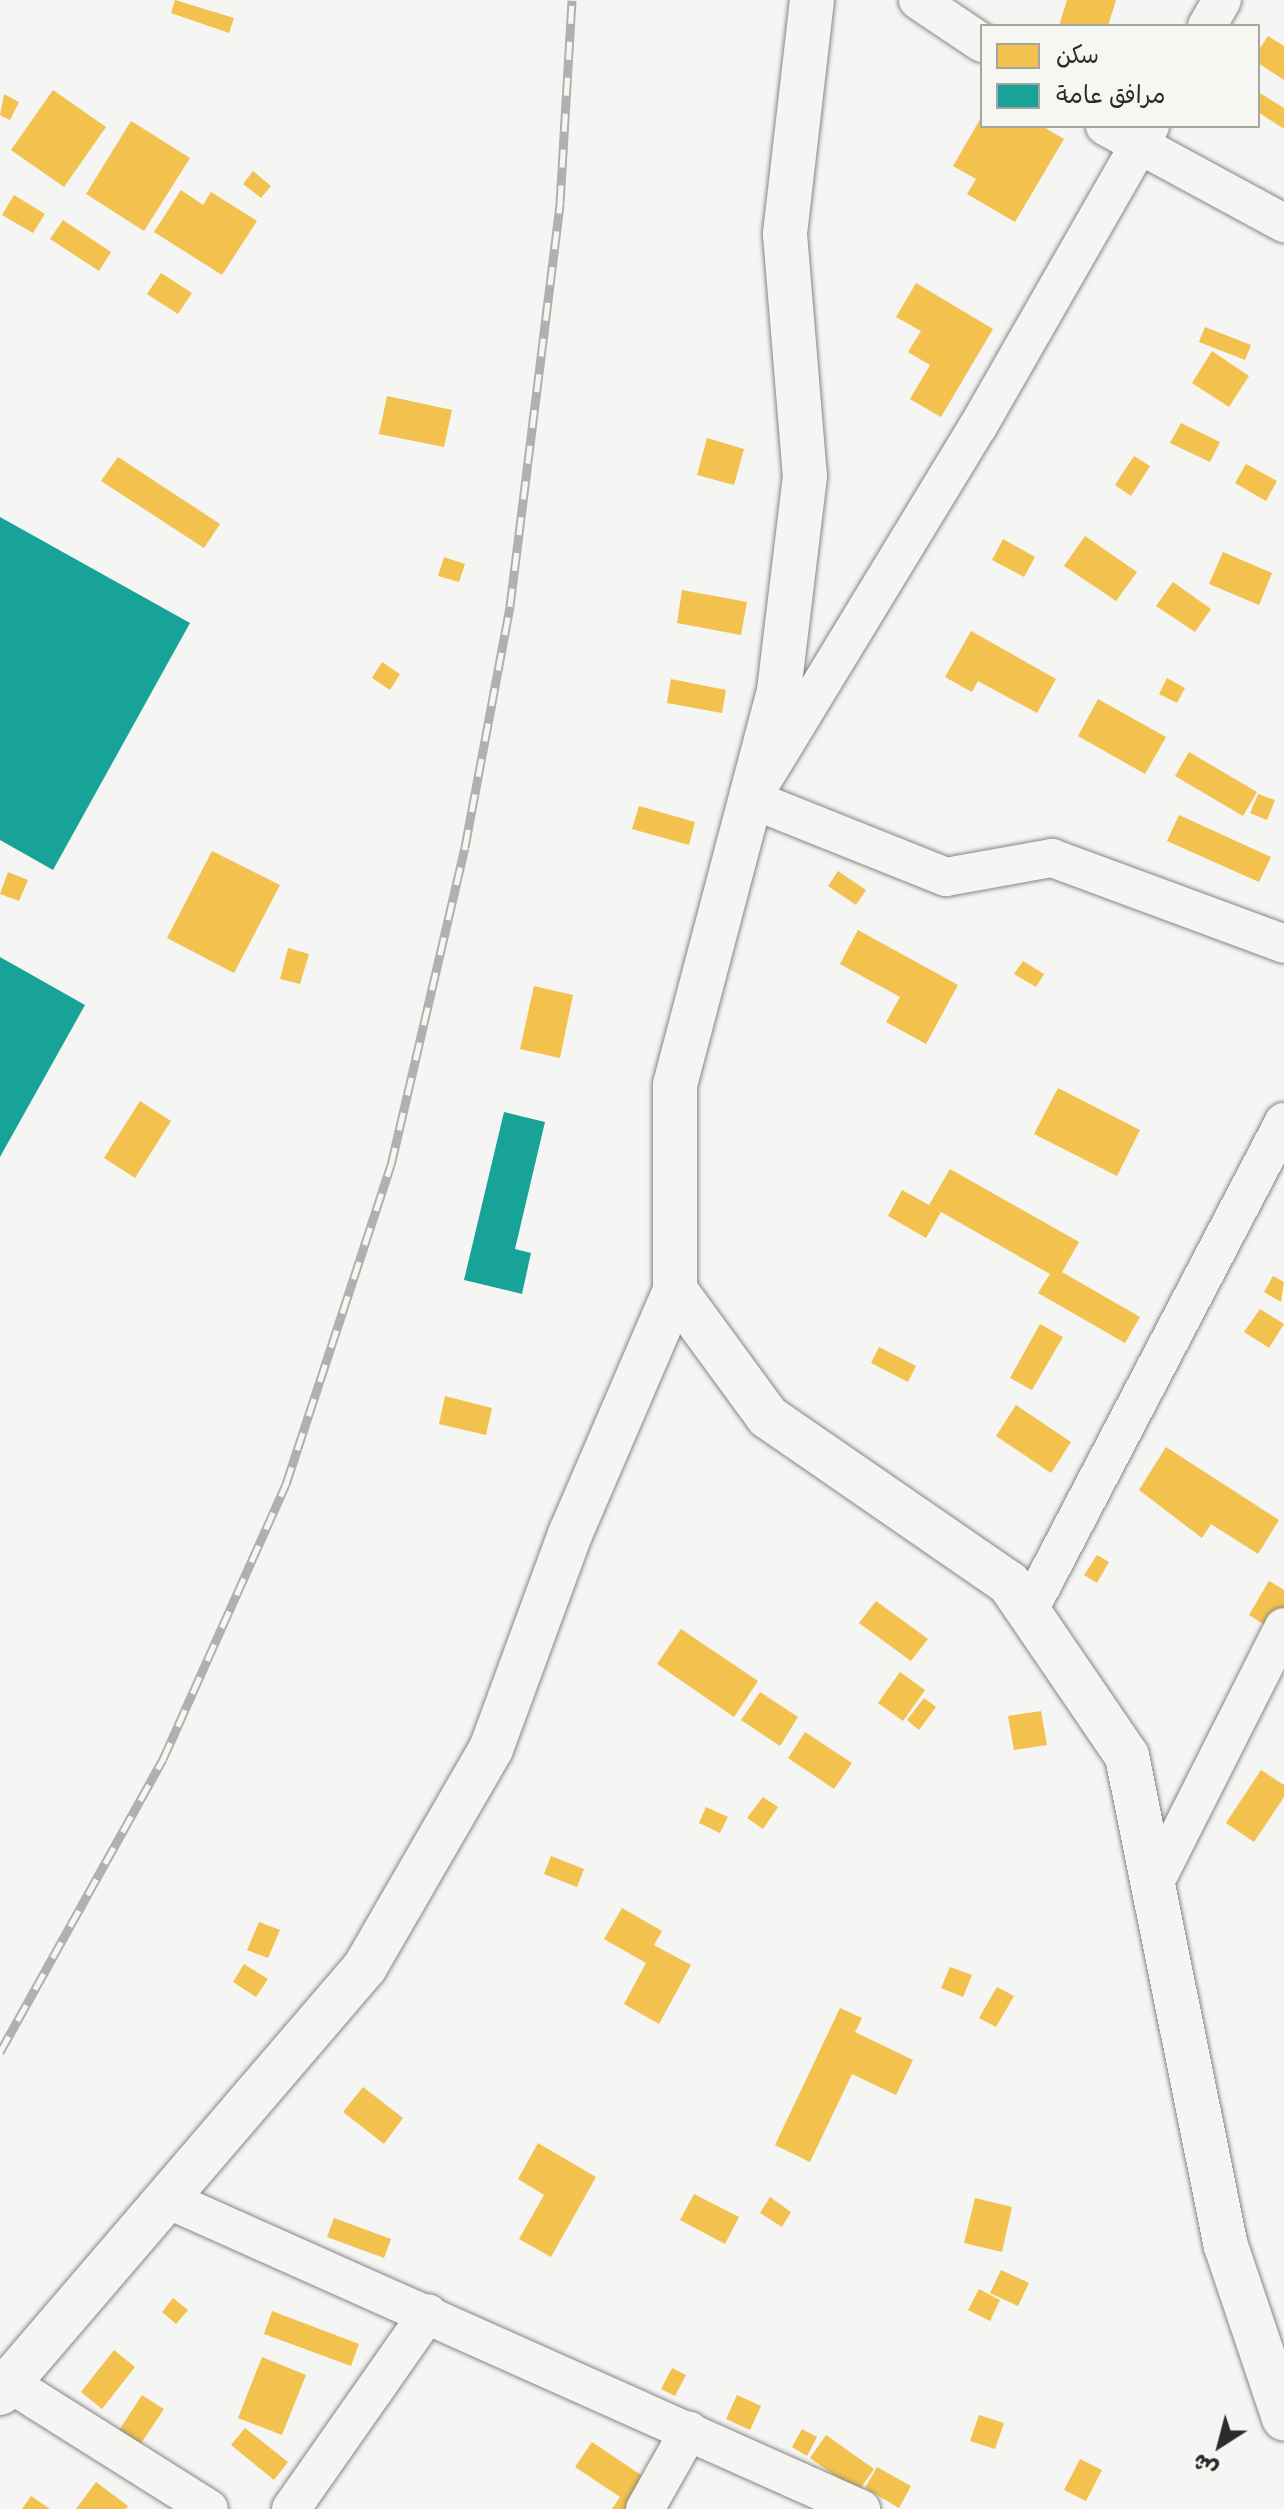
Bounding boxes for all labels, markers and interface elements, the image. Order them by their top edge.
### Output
legend [980,24,1260,128]
text: سكن [1056,41,1099,72]
text: مرافق عامة [1056,81,1166,112]
north arrow [1180,2405,1260,2485]
text: ش [1188,2446,1224,2483]

